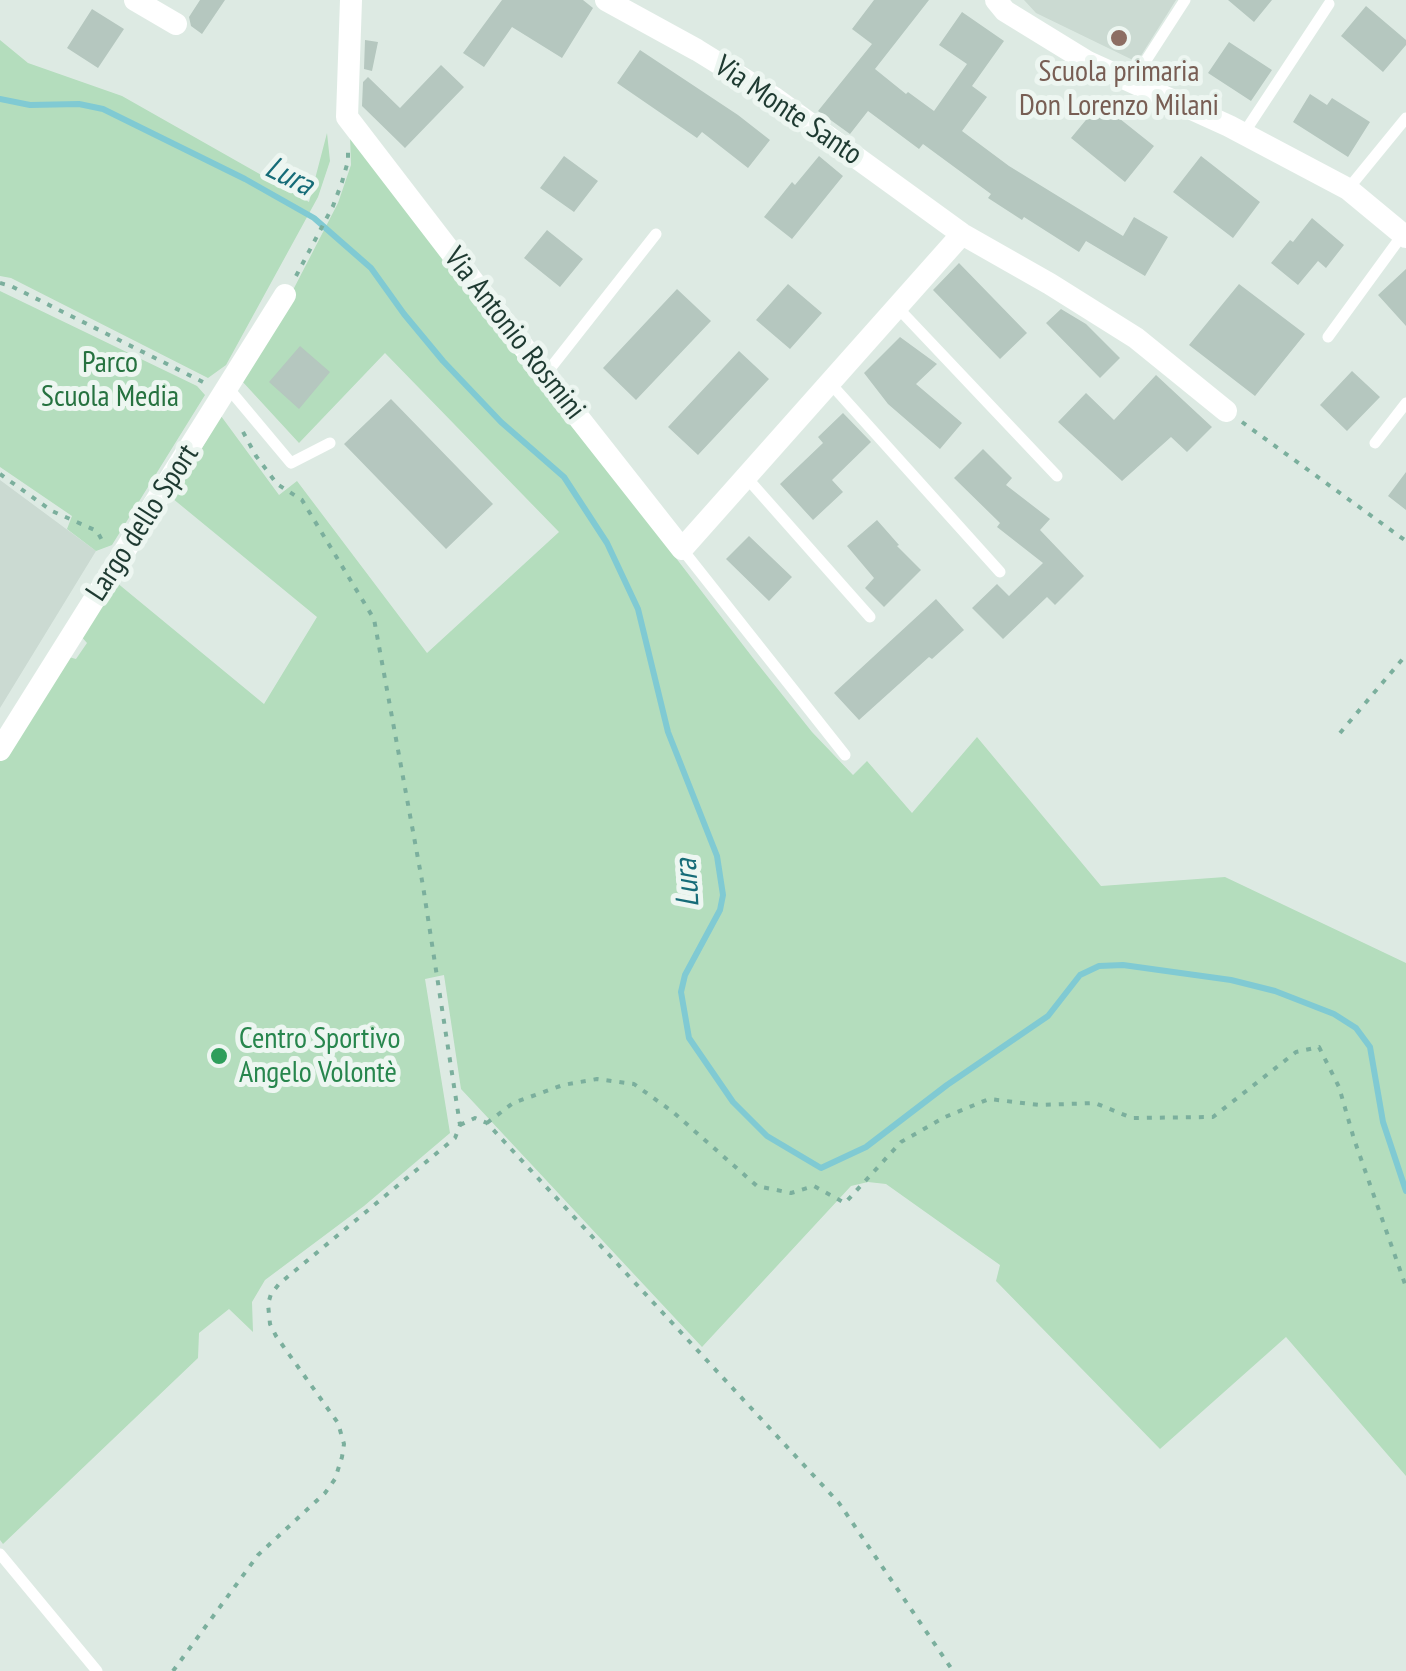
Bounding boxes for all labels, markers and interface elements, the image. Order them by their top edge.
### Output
marker: Scuola primaria Don Lorenzo Milani [1108,27,1130,49]
street label: Via Monte Santo [708,49,868,173]
place label: Scuola primaria Don Lorenzo Milani [1019,54,1219,124]
water label: Lura [259,149,319,205]
street label: Via Antonio Rosmini [436,241,592,427]
park label: Parco Scuola Media [41,345,179,416]
street label: Largo dello Sport [79,438,207,608]
water label: Lura [668,858,708,908]
place label: Centro Sportivo Angelo Volontè [239,1021,400,1092]
marker: Centro Sportivo Angelo Volontè [208,1045,230,1067]

